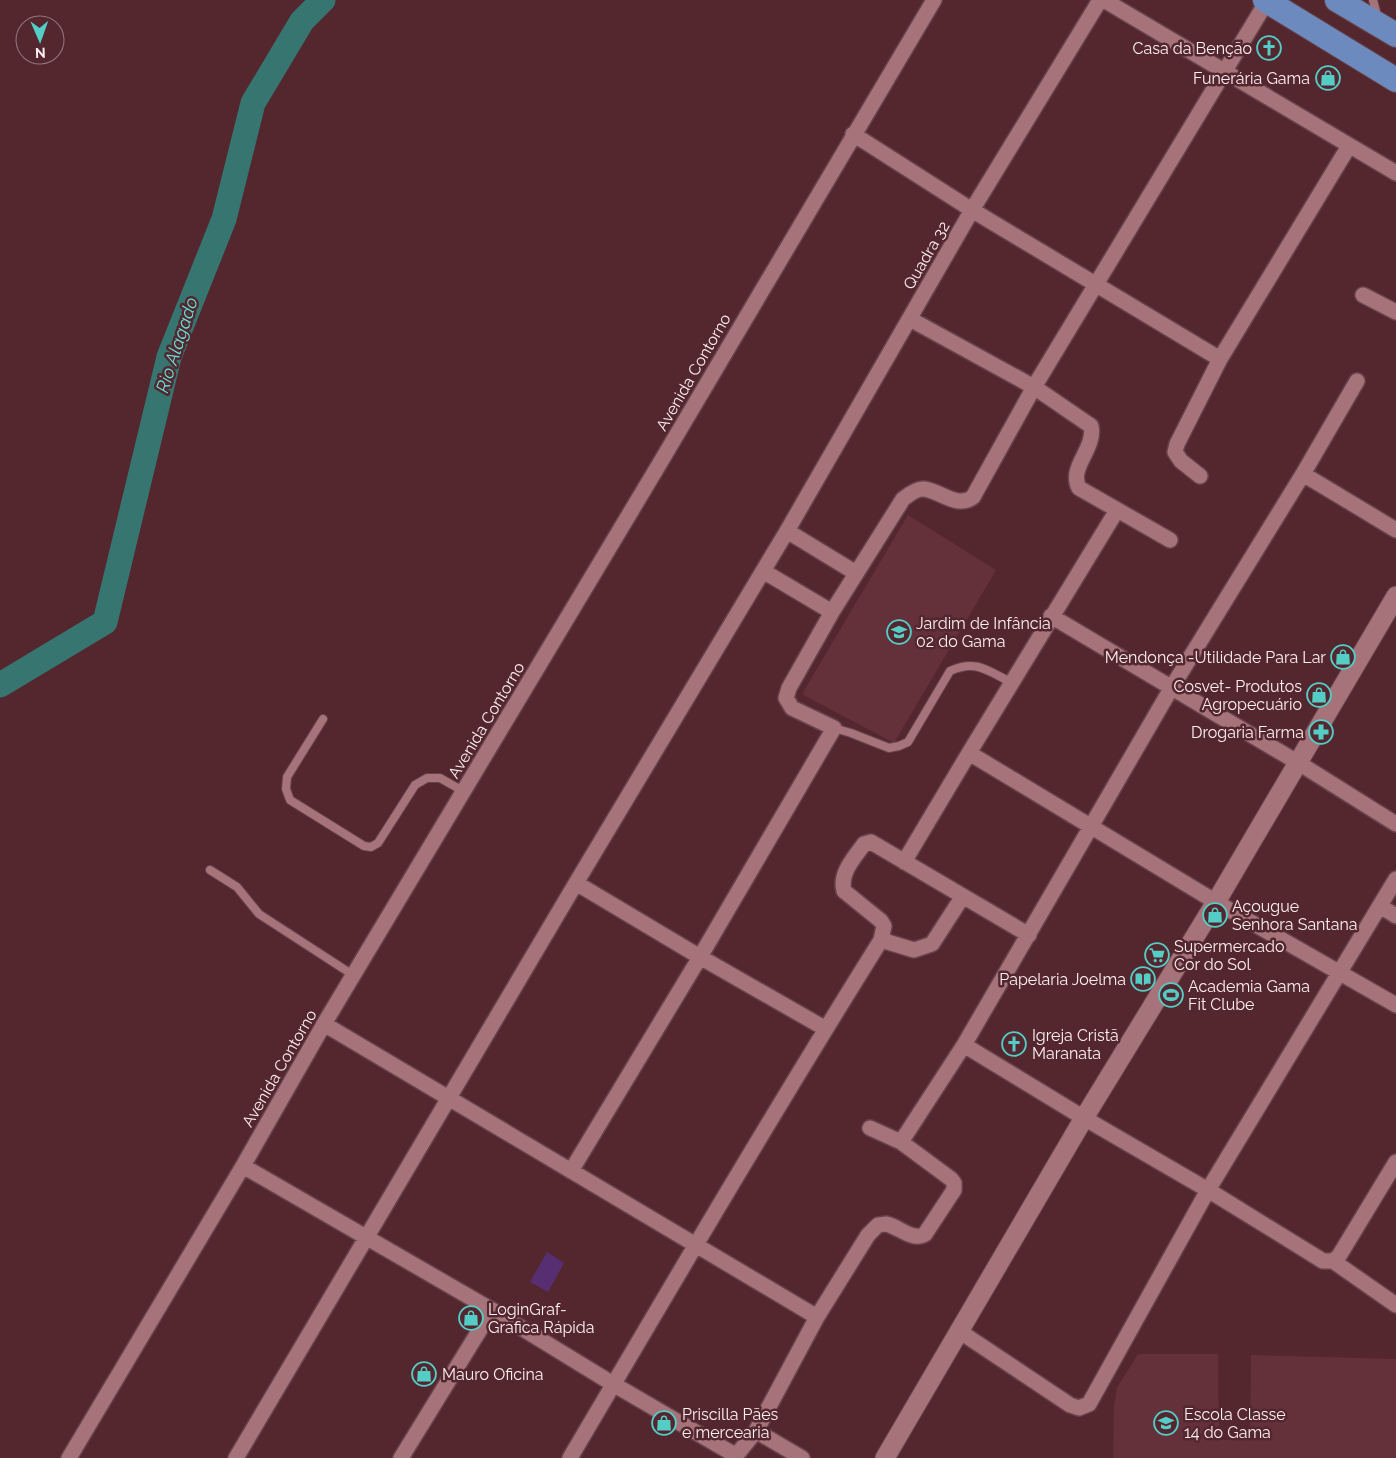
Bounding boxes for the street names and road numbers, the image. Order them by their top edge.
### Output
street label: Quadra 32 [899,218,954,293]
street label: Avenida Contorno [652,310,735,434]
street label: Avenida Contorno [444,659,529,782]
street label: Avenida Contorno [238,1006,321,1130]

